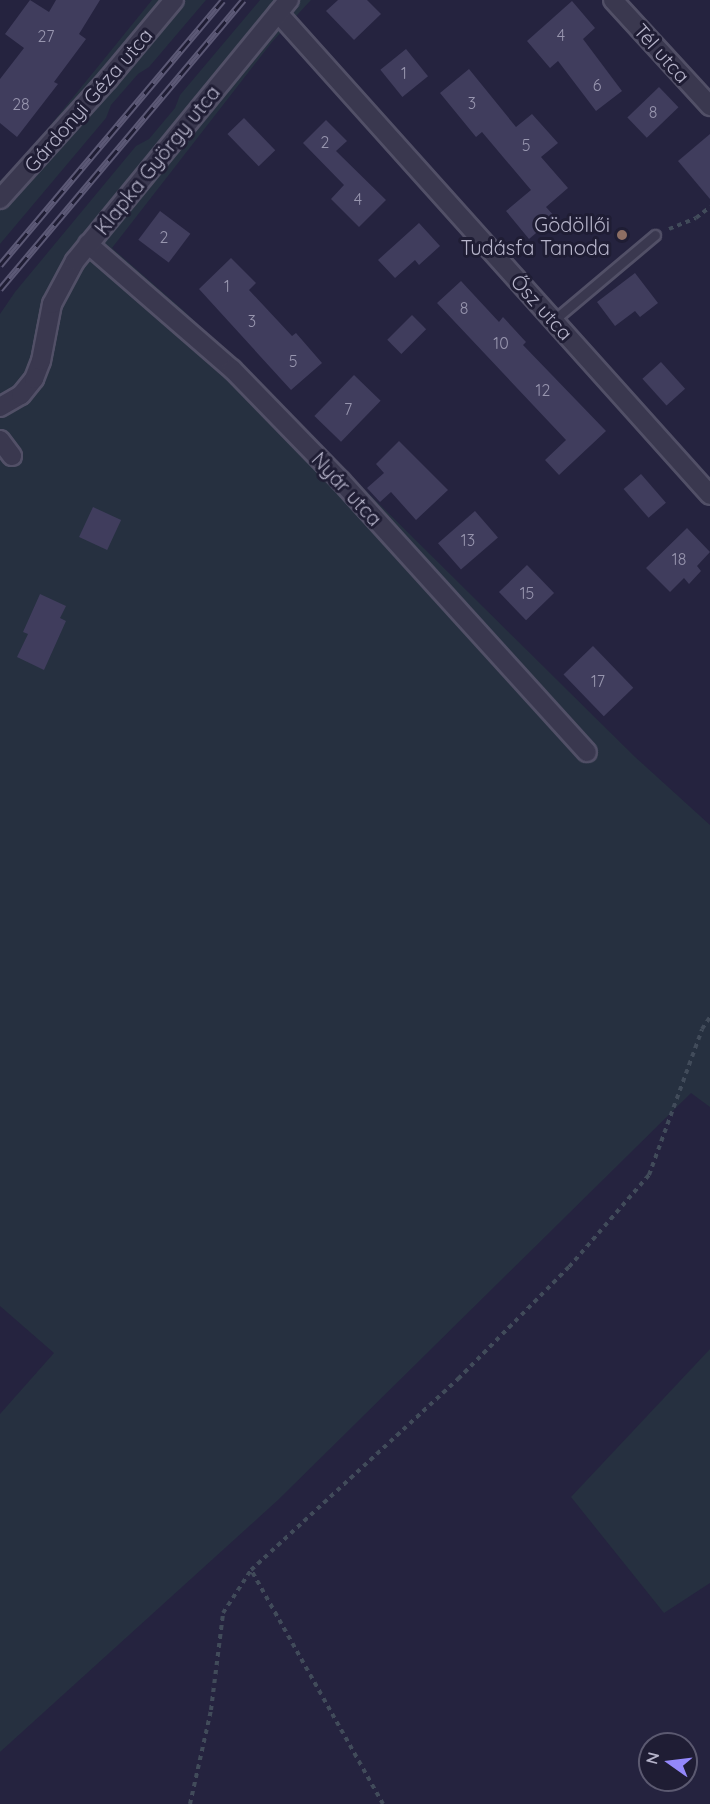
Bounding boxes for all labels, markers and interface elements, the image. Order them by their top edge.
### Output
street label: Tél utca [629,18,695,88]
street label: Gárdonyi Géza utca [19,23,157,177]
house number: 4 [557,25,565,45]
house number: 27 [38,26,54,46]
house number: 1 [401,63,407,83]
house number: 6 [593,75,601,95]
street label: Klapka György utca [89,81,225,239]
house number: 3 [468,93,476,113]
house number: 28 [12,94,30,114]
house number: 8 [649,102,657,122]
house number: 2 [321,132,329,152]
house number: 5 [522,135,530,155]
house number: 4 [354,189,362,209]
place label: Gödöllői Tudásfa Tanoda [460,212,610,259]
house number: 2 [160,227,168,247]
marker: Gödöllői Tudásfa Tanoda [615,228,629,242]
street label: Ősz utca [506,269,578,345]
house number: 1 [224,276,230,296]
house number: 8 [460,298,468,318]
house number: 3 [248,311,256,331]
house number: 10 [493,333,509,353]
house number: 5 [289,351,297,371]
house number: 12 [536,380,550,400]
house number: 7 [344,399,352,419]
street label: Nyár utca [307,447,387,531]
house number: 13 [461,530,475,550]
house number: 18 [672,549,686,569]
house number: 15 [520,583,534,603]
house number: 17 [591,671,605,691]
north arrow [638,1732,698,1792]
text: N [641,1750,664,1766]

